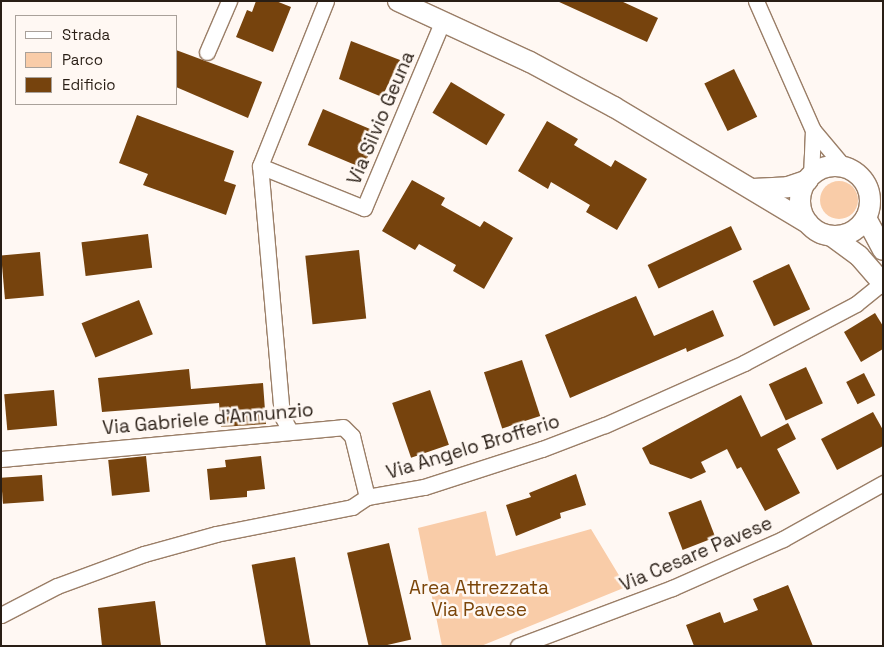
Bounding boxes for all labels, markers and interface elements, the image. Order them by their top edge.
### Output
legend [15,15,178,105]
text: Strada [62,25,110,44]
street label: Via Silvio Geuna [343,48,419,188]
text: Parco [62,50,103,69]
text: Edificio [62,75,116,94]
street label: Via Gabriele d'Annunzio [102,398,314,440]
street label: Via Angelo Brofferio [384,410,562,484]
street label: Via Cesare Pavese [616,512,776,596]
park label: Area Attrezzata Via Pavese [409,577,549,621]

